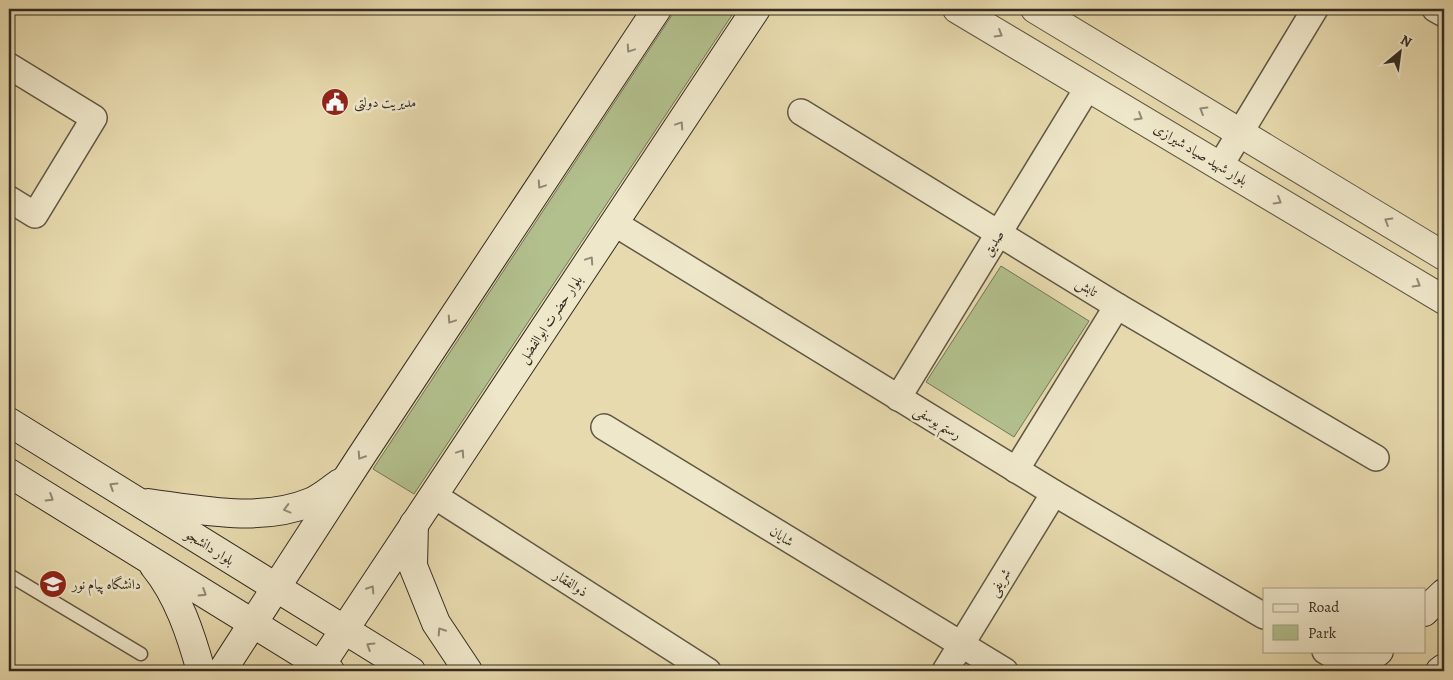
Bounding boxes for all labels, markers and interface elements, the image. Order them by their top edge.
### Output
one-way arrow [994,27,1003,37]
north arrow [1376,28,1426,78]
text: N [1397,30,1415,52]
one-way arrow [627,44,637,53]
public building icon: مدیریت دولتی [320,87,350,117]
place label: مدیریت دولتی [354,93,416,112]
one-way arrow [1200,107,1209,117]
one-way arrow [1133,111,1142,121]
street label: بلوار شهید صیاد شیرازی [1150,119,1252,190]
one-way arrow [674,121,683,130]
one-way arrow [537,180,547,189]
one-way arrow [1273,194,1282,204]
one-way arrow [1384,218,1393,228]
street label: صدیق [978,227,1009,260]
one-way arrow [584,256,593,266]
street label: بلوار حضرت ابوالفضل [514,271,588,368]
street label: تابش [1072,273,1102,302]
one-way arrow [1412,278,1421,288]
one-way arrow [448,315,457,324]
street label: رستم یوسفی [908,401,965,447]
one-way arrow [358,450,367,459]
one-way arrow [455,450,464,459]
one-way arrow [109,483,118,493]
one-way arrow [45,492,54,502]
one-way arrow [283,503,291,513]
street label: شایان [766,522,797,551]
street label: بلوار دانشجو [180,524,238,570]
street label: ذوالفقار [548,564,591,601]
street label: شریفی [984,565,1016,600]
school or university icon: دانشگاه پیام نور [38,569,68,599]
place label: دانشگاه پیام نور [70,575,141,597]
one-way arrow [365,585,375,594]
one-way arrow [198,587,207,596]
legend [1263,588,1426,652]
text: Road [1308,597,1340,617]
text: Park [1308,623,1337,643]
one-way arrow [438,627,447,636]
one-way arrow [366,642,375,652]

